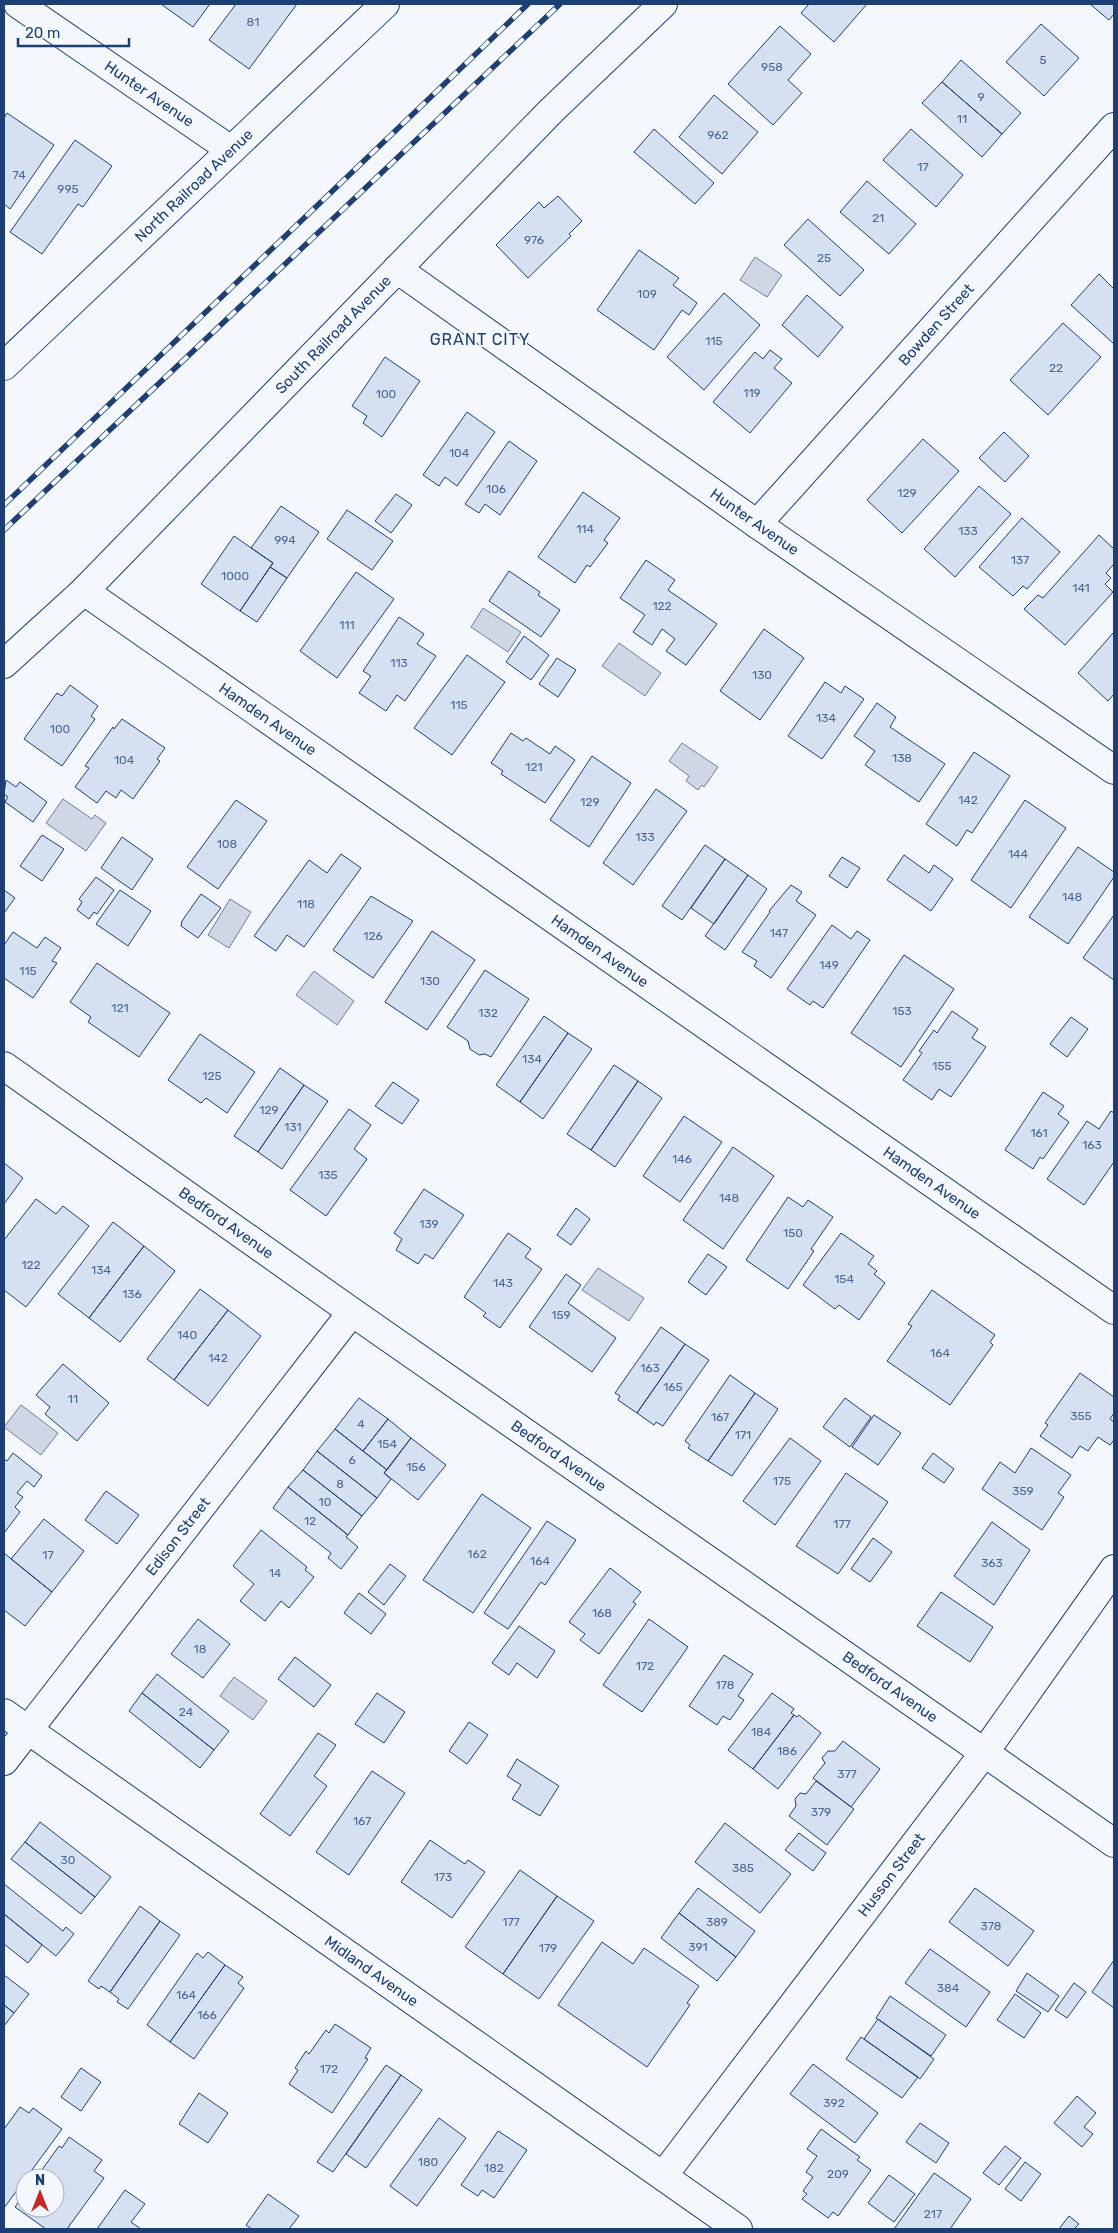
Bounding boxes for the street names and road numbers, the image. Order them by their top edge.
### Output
street label: Hunter Avenue [101,57,197,131]
street label: North Railroad Avenue [131,125,257,246]
street label: South Railroad Avenue [272,272,395,398]
street label: Bowden Street [895,280,978,369]
street label: Hunter Avenue [707,485,802,559]
street label: Hamden Avenue [216,679,320,759]
street label: Hamden Avenue [548,911,652,991]
street label: Hamden Avenue [880,1143,984,1223]
street label: Bedford Avenue [175,1183,277,1263]
street label: Bedford Avenue [508,1417,610,1495]
street label: Edison Street [142,1494,214,1579]
street label: Bedford Avenue [839,1648,941,1726]
street label: Husson Street [854,1830,929,1920]
street label: Midland Avenue [321,1932,422,2010]

